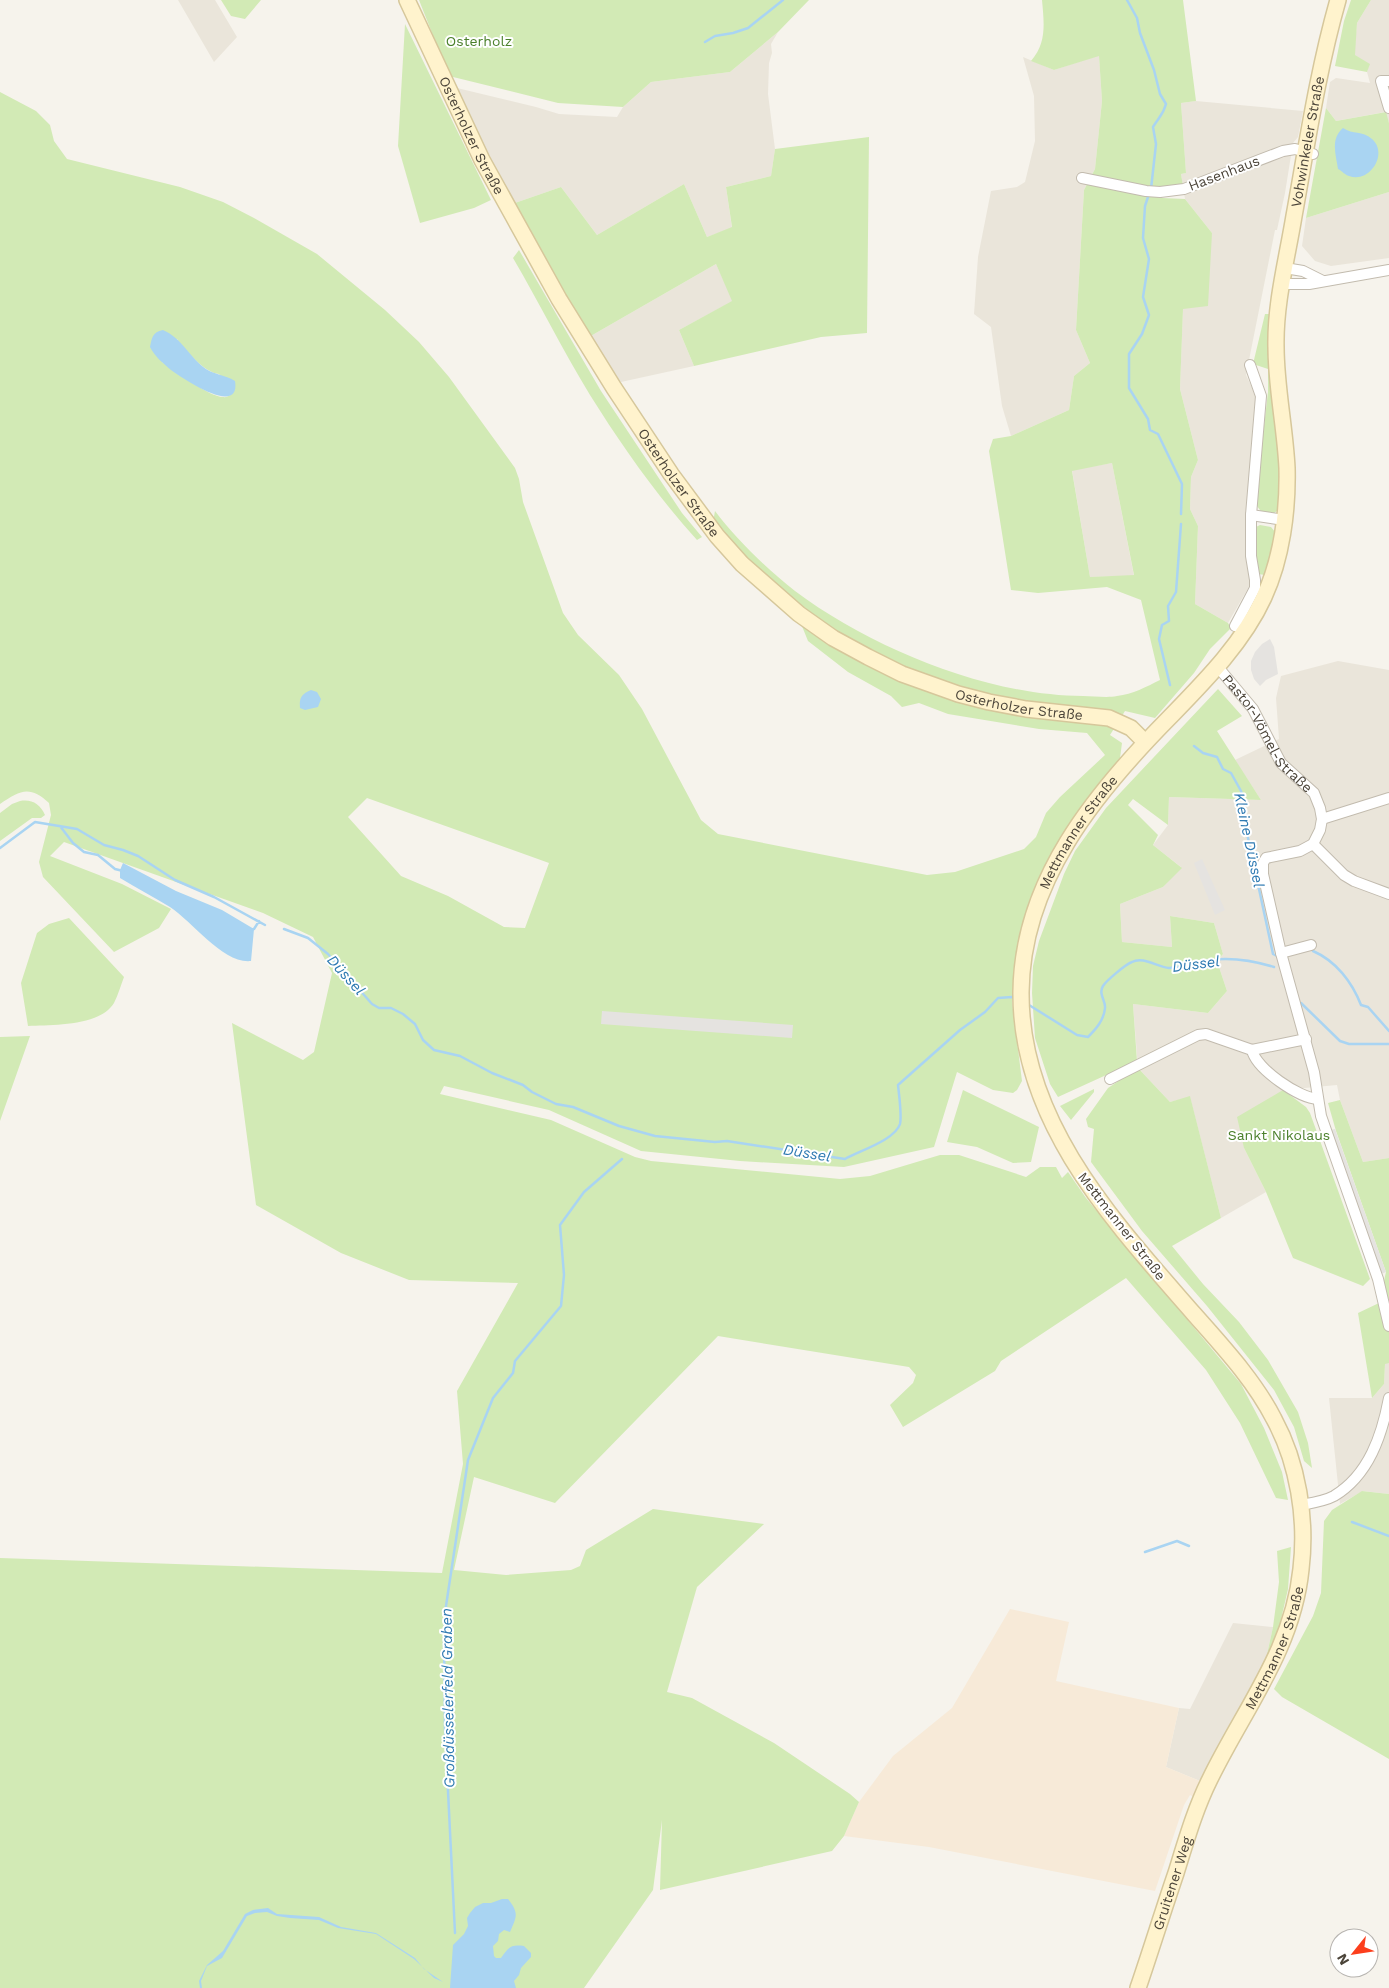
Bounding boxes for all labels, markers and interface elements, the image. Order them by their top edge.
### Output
park label: Osterholz [446,33,512,49]
street label: Osterholzer Straße [436,74,507,197]
street label: Vohwinkeler Straße [1288,75,1327,209]
street label: Hasenhaus [1186,152,1262,194]
street label: Osterholzer Straße [635,425,723,540]
street label: Pastor-Vömel-Straße [1220,671,1316,796]
street label: Osterholzer Straße [953,686,1084,723]
street label: Mettmanner Straße [1036,772,1121,892]
water label: Kleine Düssel [1230,791,1268,890]
water label: Düssel [323,951,369,999]
water label: Düssel [1171,952,1221,976]
park label: Sankt Nikolaus [1228,1127,1330,1143]
water label: Düssel [782,1140,833,1166]
street label: Mettmanner Straße [1075,1169,1169,1283]
street label: Mettmanner Straße [1242,1585,1306,1712]
water label: Großdüsselerfeld Graben [437,1608,459,1788]
street label: Gruitener Weg [1150,1834,1195,1932]
north arrow [1329,1928,1379,1978]
text: N [1333,1951,1352,1968]

